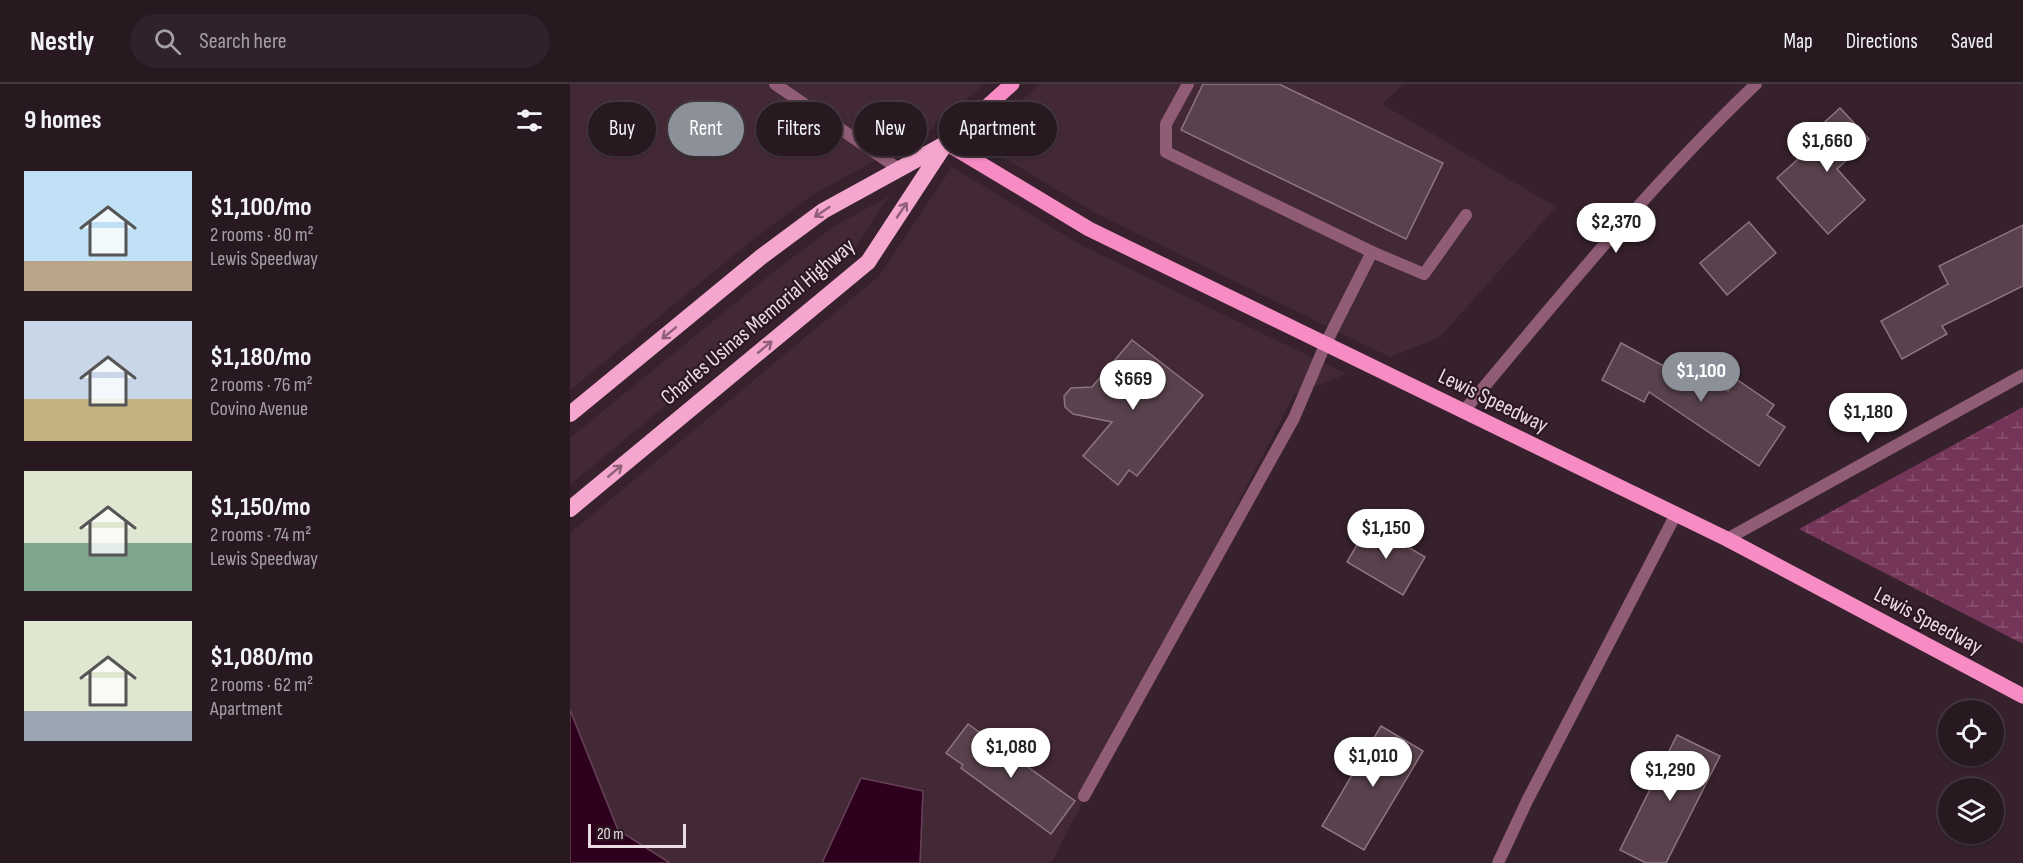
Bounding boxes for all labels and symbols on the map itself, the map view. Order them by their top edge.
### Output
pin: $1,660 [1778,122,1876,173]
one-way arrow [896,203,908,219]
pin: $2,370 [1567,203,1665,254]
one-way arrow [813,206,830,219]
street label: Charles Usinas Memorial Highway [655,232,861,411]
one-way arrow [662,326,677,340]
one-way arrow [757,340,772,354]
pin: $1,100 [1652,352,1750,403]
pin: $669 [1097,360,1169,411]
street label: Lewis Speedway [1434,363,1553,439]
pin: $1,180 [1819,393,1917,444]
one-way arrow [607,465,623,478]
pin: $1,150 [1337,509,1435,560]
street label: Lewis Speedway [1869,581,1987,661]
pin: $1,080 [962,728,1060,779]
pin: $1,010 [1324,737,1422,788]
pin: $1,290 [1621,751,1719,802]
scale bar [588,821,686,848]

